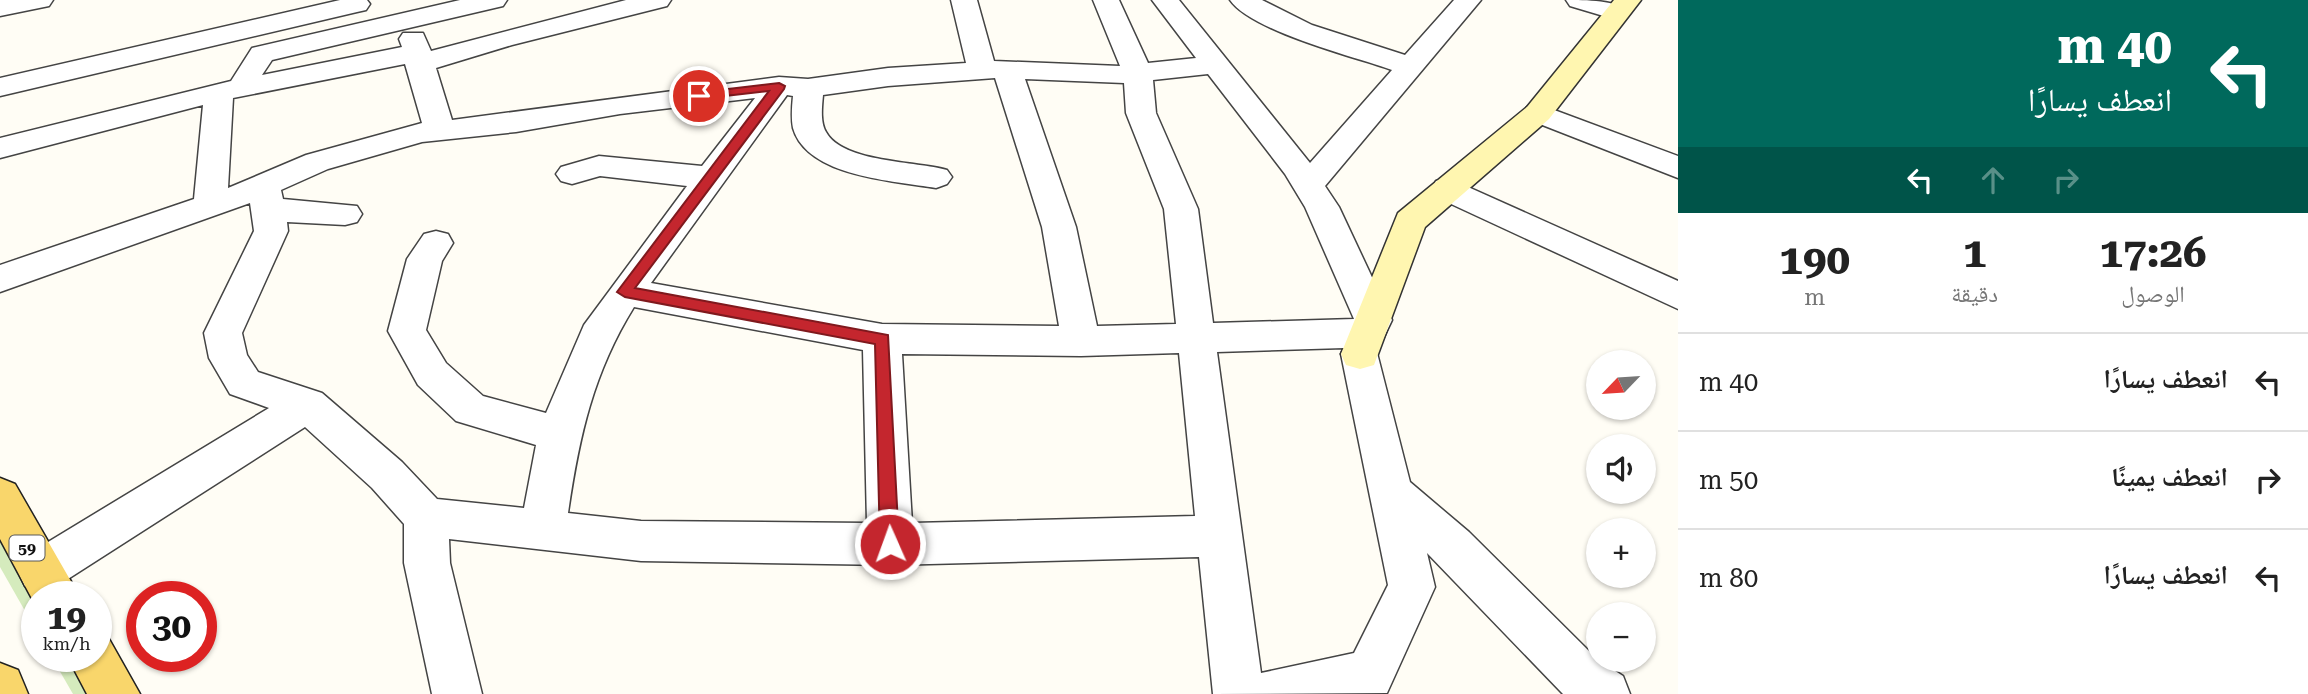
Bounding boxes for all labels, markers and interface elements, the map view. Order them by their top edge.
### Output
text: 40 m [2057,18,2172,75]
icon: left [2196,28,2287,119]
pin [669,66,729,126]
icon: arrive [680,77,718,115]
text: انعطف يسارًا [2028,81,2172,119]
icon: left [1901,161,1939,199]
icon: ahead [1974,161,2012,199]
icon: right [2047,161,2085,199]
text: 1 [1963,228,1986,277]
text: 17:26 [2099,228,2207,277]
text: 190 [1779,235,1850,284]
text: دقيقة [1951,281,1998,308]
text: الوصول [2121,281,2185,308]
text: m [1804,284,1825,311]
north arrow [1586,350,1656,420]
map controls [1586,350,1656,672]
icon: left [2249,363,2287,401]
text: انعطف يسارًا [2104,364,2228,394]
text: 40 m [1699,367,1758,397]
button: sound [1586,434,1656,504]
icon: right [2249,461,2287,499]
text: انعطف يمينًا [2111,462,2228,492]
text: 50 m [1699,465,1758,495]
position arrow [853,507,927,581]
button: + [1586,518,1656,588]
road number: 59 [10,536,44,561]
icon: left [2249,559,2287,597]
text: انعطف يسارًا [2104,560,2228,590]
text: 80 m [1699,563,1758,593]
speed limit sign: 30 [126,581,217,672]
text: 19 [47,597,86,638]
button: − [1586,602,1656,672]
text: km/h [42,633,91,654]

